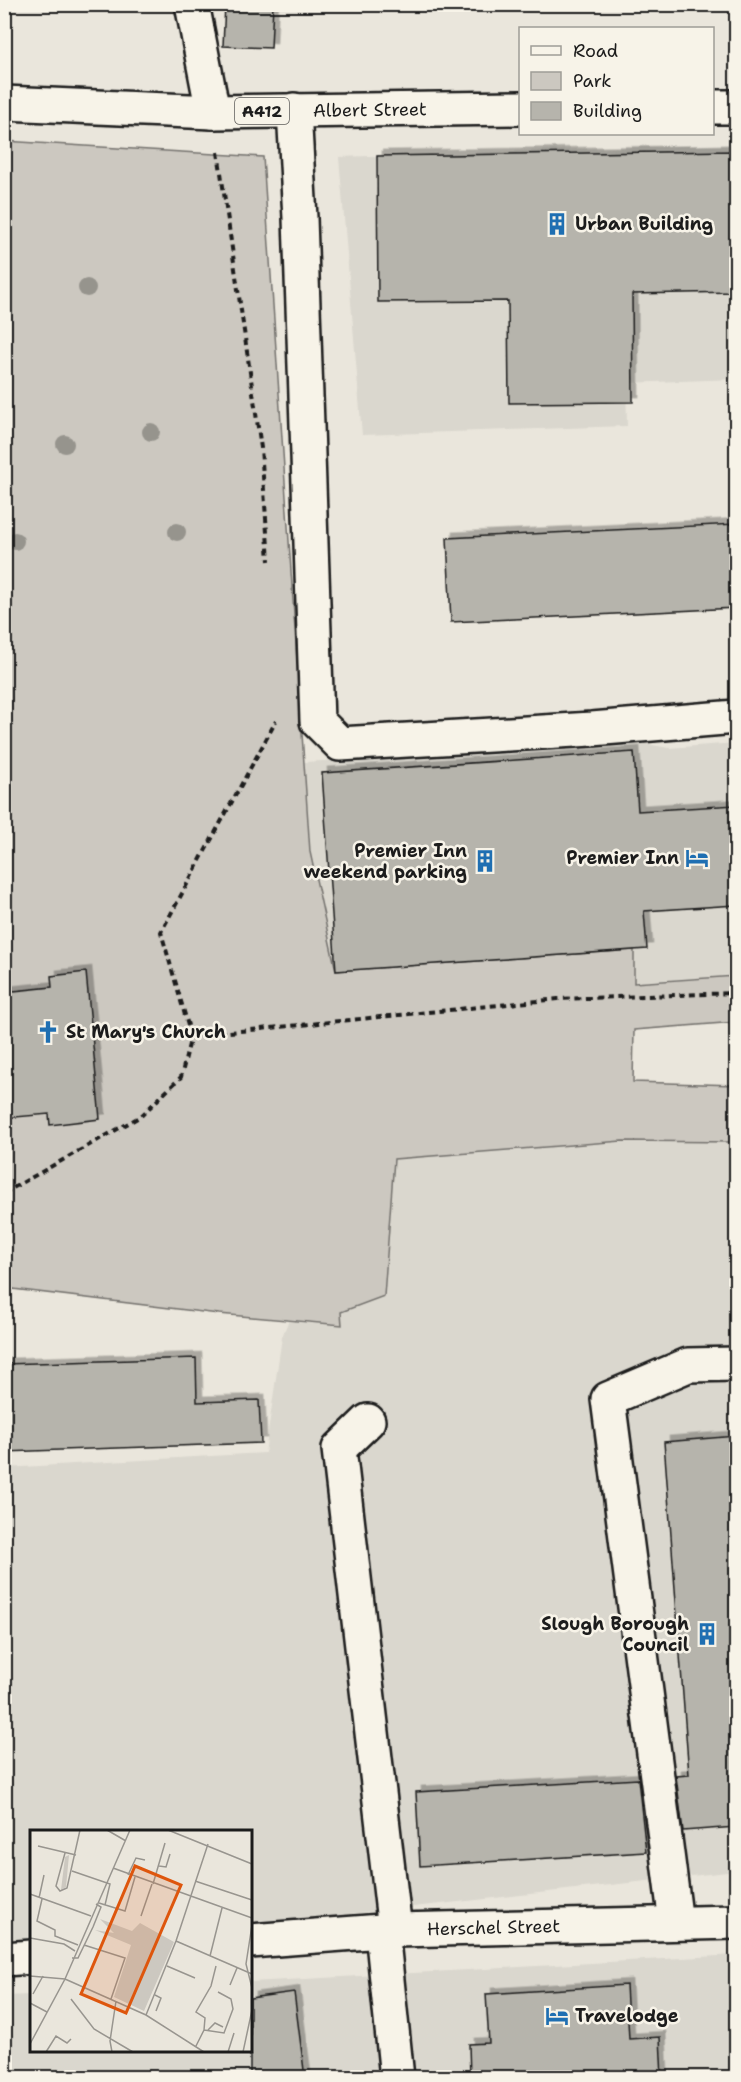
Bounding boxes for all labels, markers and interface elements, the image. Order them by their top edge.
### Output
legend [519,27,714,135]
text: Road [573,39,618,63]
text: Park [573,69,612,93]
street label: Albert Street [313,97,427,123]
road number: A412 [235,98,289,124]
text: Building [573,99,642,123]
building icon: Urban Building [544,211,570,237]
place label: Urban Building [575,212,714,236]
place label: Premier Inn weekend parking [304,839,467,884]
hotel icon: Premier Inn [684,845,710,871]
place label: Premier Inn [566,846,679,870]
building icon: Premier Inn weekend parking [472,848,498,874]
church icon: St Mary's Church [35,1019,61,1045]
place label: St Mary's Church [66,1020,226,1044]
place label: Slough Borough Council [541,1612,689,1657]
building icon: Slough Borough Council [694,1621,720,1647]
inset map [30,1830,252,2052]
street label: Herschel Street [426,1914,561,1941]
hotel icon: Travelodge [544,2003,570,2029]
place label: Travelodge [575,2004,679,2028]

